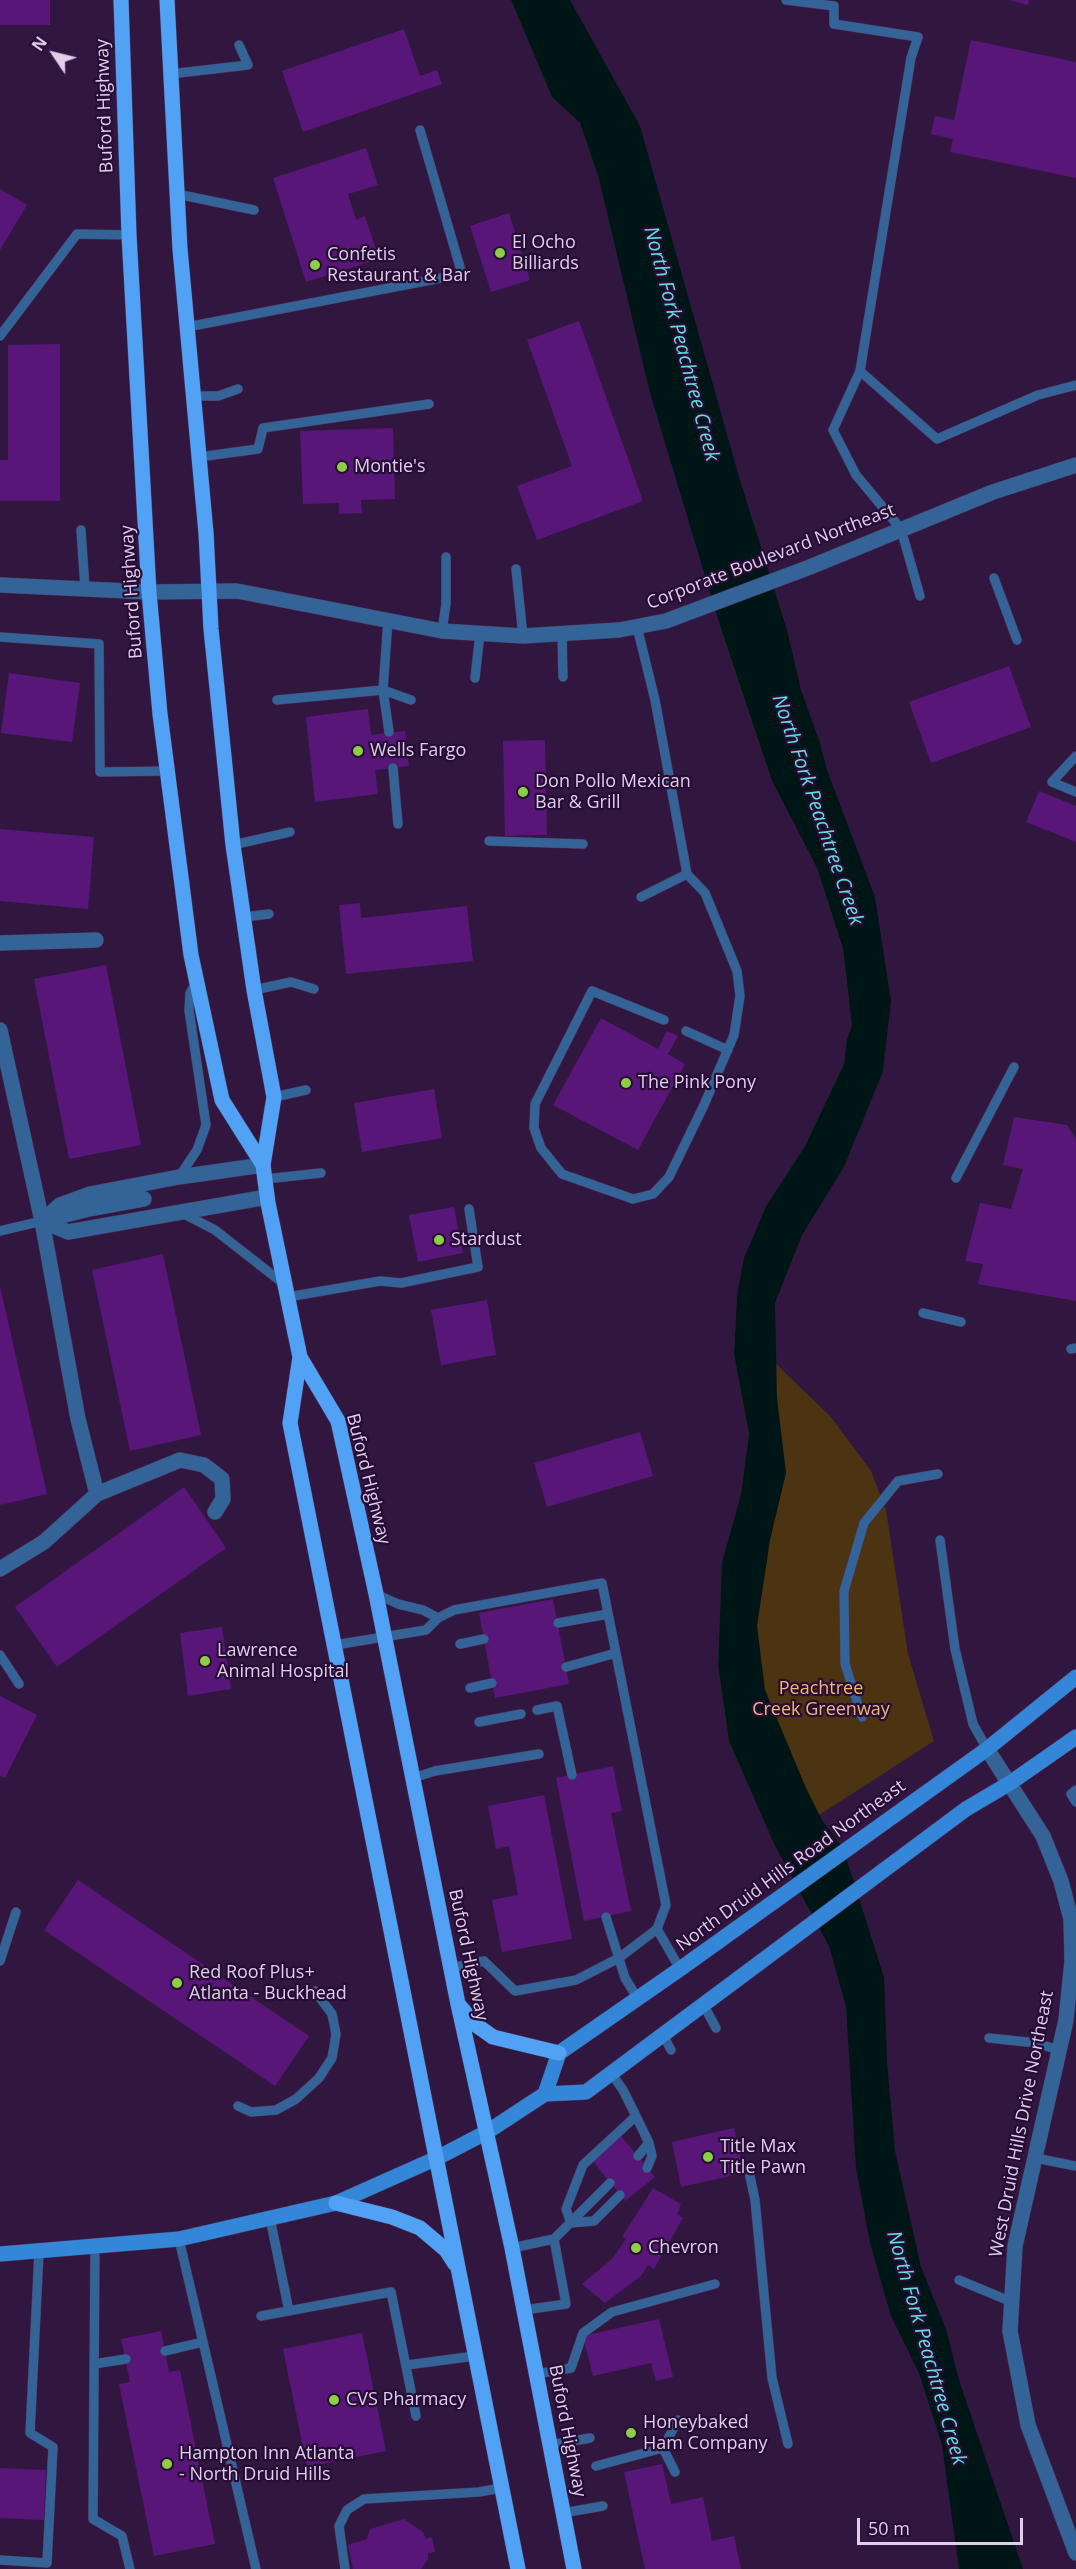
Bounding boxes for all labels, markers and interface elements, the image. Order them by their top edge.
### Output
north arrow [24,24,84,84]
text: N [27,32,52,55]
street label: Buford Highway [92,39,118,173]
water label: North Fork Peachtree Creek [638,224,724,464]
place label: El Ocho Billiards [512,232,579,274]
place label: Confetis Restaurant & Bar [327,244,471,286]
marker: El Ocho Billiards [493,246,507,260]
marker: Confetis Restaurant & Bar [308,258,322,272]
place label: Montie's [354,456,426,478]
marker: Montie's [335,460,349,474]
street label: Corporate Boulevard Northeast [644,500,898,614]
street label: Buford Highway [117,524,147,660]
water label: North Fork Peachtree Creek [766,692,868,928]
place label: Wells Fargo [370,740,466,762]
marker: Wells Fargo [351,744,365,758]
place label: Don Pollo Mexican Bar & Grill [535,771,691,814]
marker: Don Pollo Mexican Bar & Grill [516,785,530,799]
place label: The Pink Pony [638,1072,756,1094]
marker: The Pink Pony [619,1076,633,1090]
place label: Stardust [451,1229,522,1251]
marker: Stardust [432,1233,446,1247]
street label: Buford Highway [341,1411,395,1547]
place label: Lawrence Animal Hospital [217,1640,349,1682]
marker: Lawrence Animal Hospital [198,1654,212,1668]
park label: Peachtree Creek Greenway [752,1678,890,1720]
street label: North Druid Hills Road Northeast [672,1776,910,1956]
street label: Buford Highway [443,1887,493,2023]
place label: Red Roof Plus+ Atlanta - Buckhead [189,1962,347,2004]
marker: Red Roof Plus+ Atlanta - Buckhead [170,1976,184,1990]
street label: West Druid Hills Drive Northeast [986,1989,1058,2259]
place label: Title Max Title Pawn [720,2136,806,2178]
marker: Title Max Title Pawn [701,2150,715,2164]
water label: North Fork Peachtree Creek [881,2228,971,2468]
place label: Chevron [648,2237,719,2259]
marker: Chevron [629,2241,643,2255]
street label: Buford Highway [544,2363,590,2499]
place label: CVS Pharmacy [346,2389,466,2411]
marker: CVS Pharmacy [327,2393,341,2407]
place label: Honeybaked Ham Company [643,2412,768,2454]
marker: Honeybaked Ham Company [624,2426,638,2440]
place label: Hampton Inn Atlanta - North Druid Hills [179,2443,354,2486]
marker: Hampton Inn Atlanta - North Druid Hills [160,2457,174,2471]
scale bar [860,2506,1026,2544]
text: 50 m [868,2516,910,2540]

